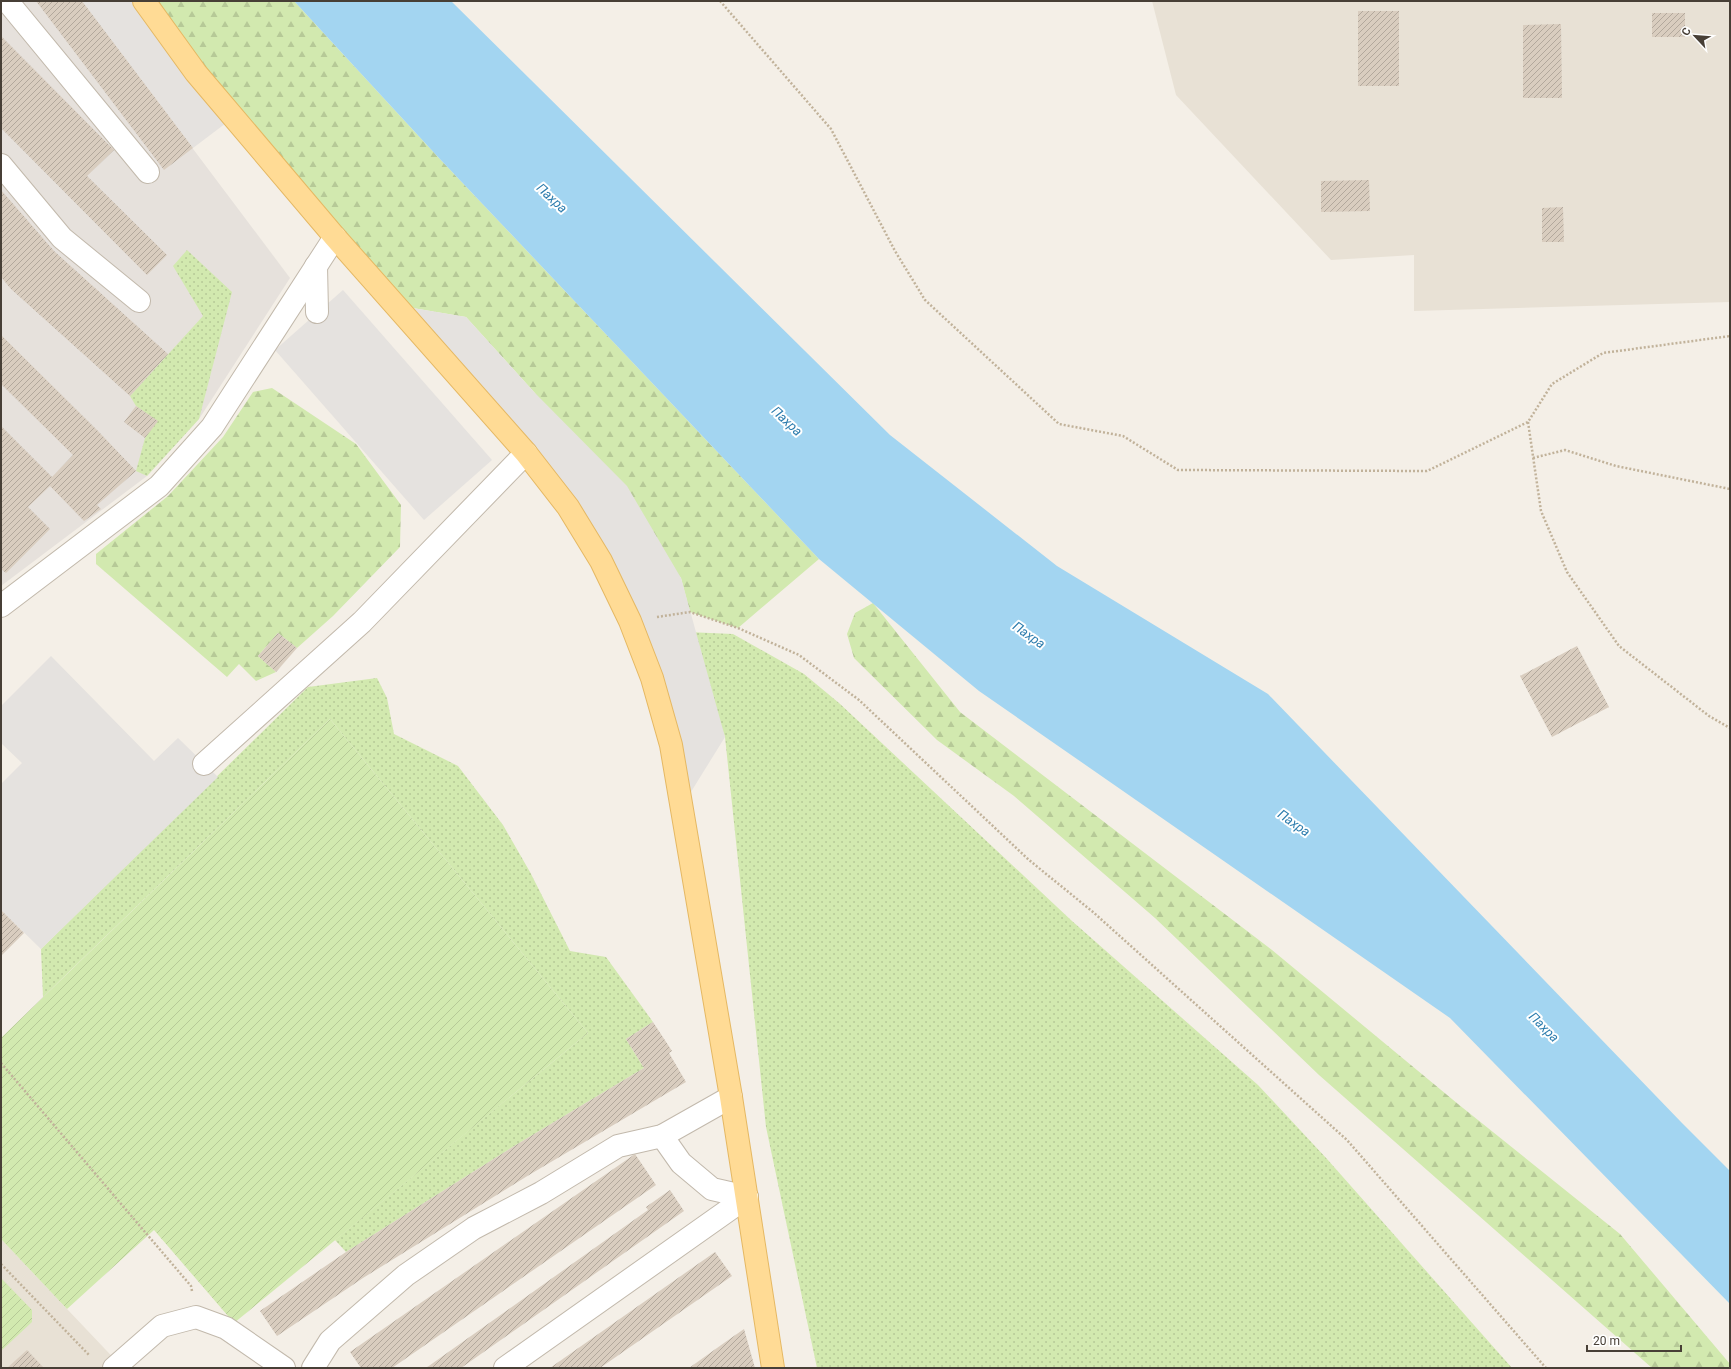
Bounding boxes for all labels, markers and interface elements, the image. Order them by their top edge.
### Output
north arrow [1675,16,1715,56]
text: С [1679,26,1694,38]
water label: Пахра [534,180,570,216]
water label: Пахра [769,403,805,439]
water label: Пахра [1010,619,1048,652]
water label: Пахра [1275,807,1313,840]
water label: Пахра [1526,1009,1562,1045]
scale bar [1587,1327,1681,1353]
text: 20 m [1593,1334,1620,1348]

